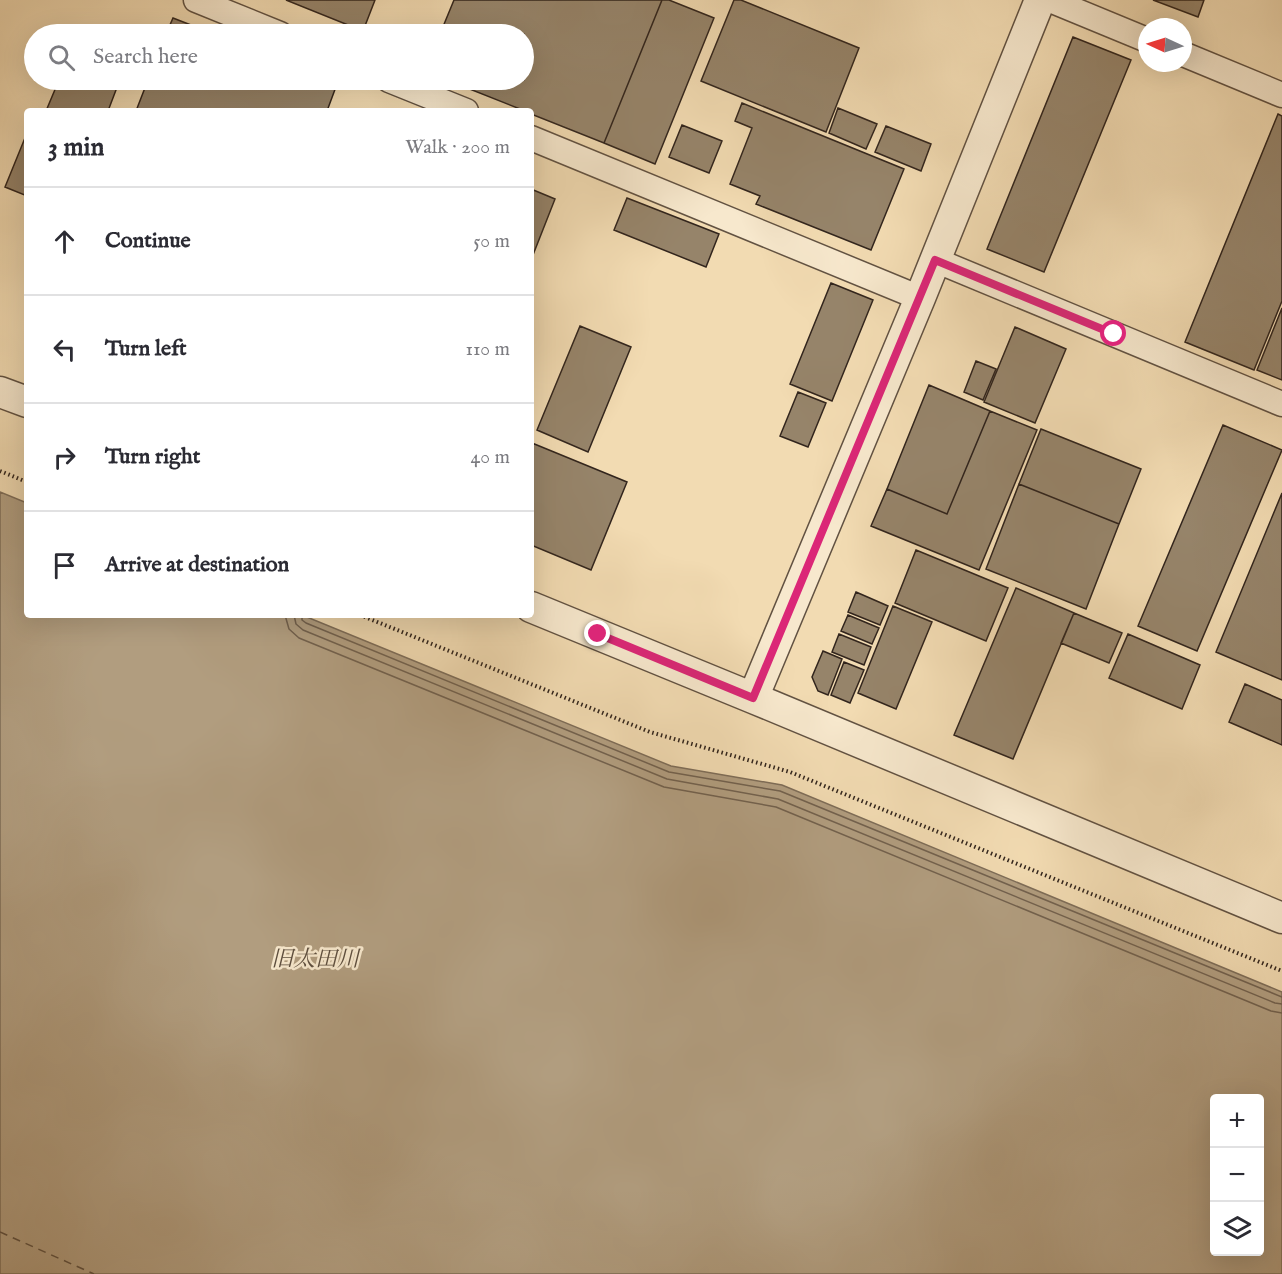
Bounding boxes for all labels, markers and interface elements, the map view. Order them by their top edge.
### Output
north arrow [1138,18,1192,72]
search box [24,24,534,90]
icon: search [45,41,78,74]
text: Search here [93,43,198,71]
text: 3 min [48,131,104,164]
text: Walk · 200 m [405,135,510,160]
icon: ahead [48,225,81,258]
text: Continue [105,227,191,255]
text: 50 m [473,229,510,254]
route start [1100,320,1126,346]
icon: left [48,333,81,366]
text: Turn left [105,335,187,363]
text: 110 m [466,337,510,362]
icon: right [48,441,81,474]
text: Turn right [105,443,200,471]
text: 40 m [471,445,510,470]
icon: arrive [48,549,81,582]
text: Arrive at destination [105,551,289,579]
route end [584,620,610,646]
water label: 旧太田川 [271,946,361,974]
map controls [1210,1094,1264,1256]
button: + [1210,1094,1264,1148]
button: − [1210,1148,1264,1202]
button: layers [1210,1202,1264,1256]

